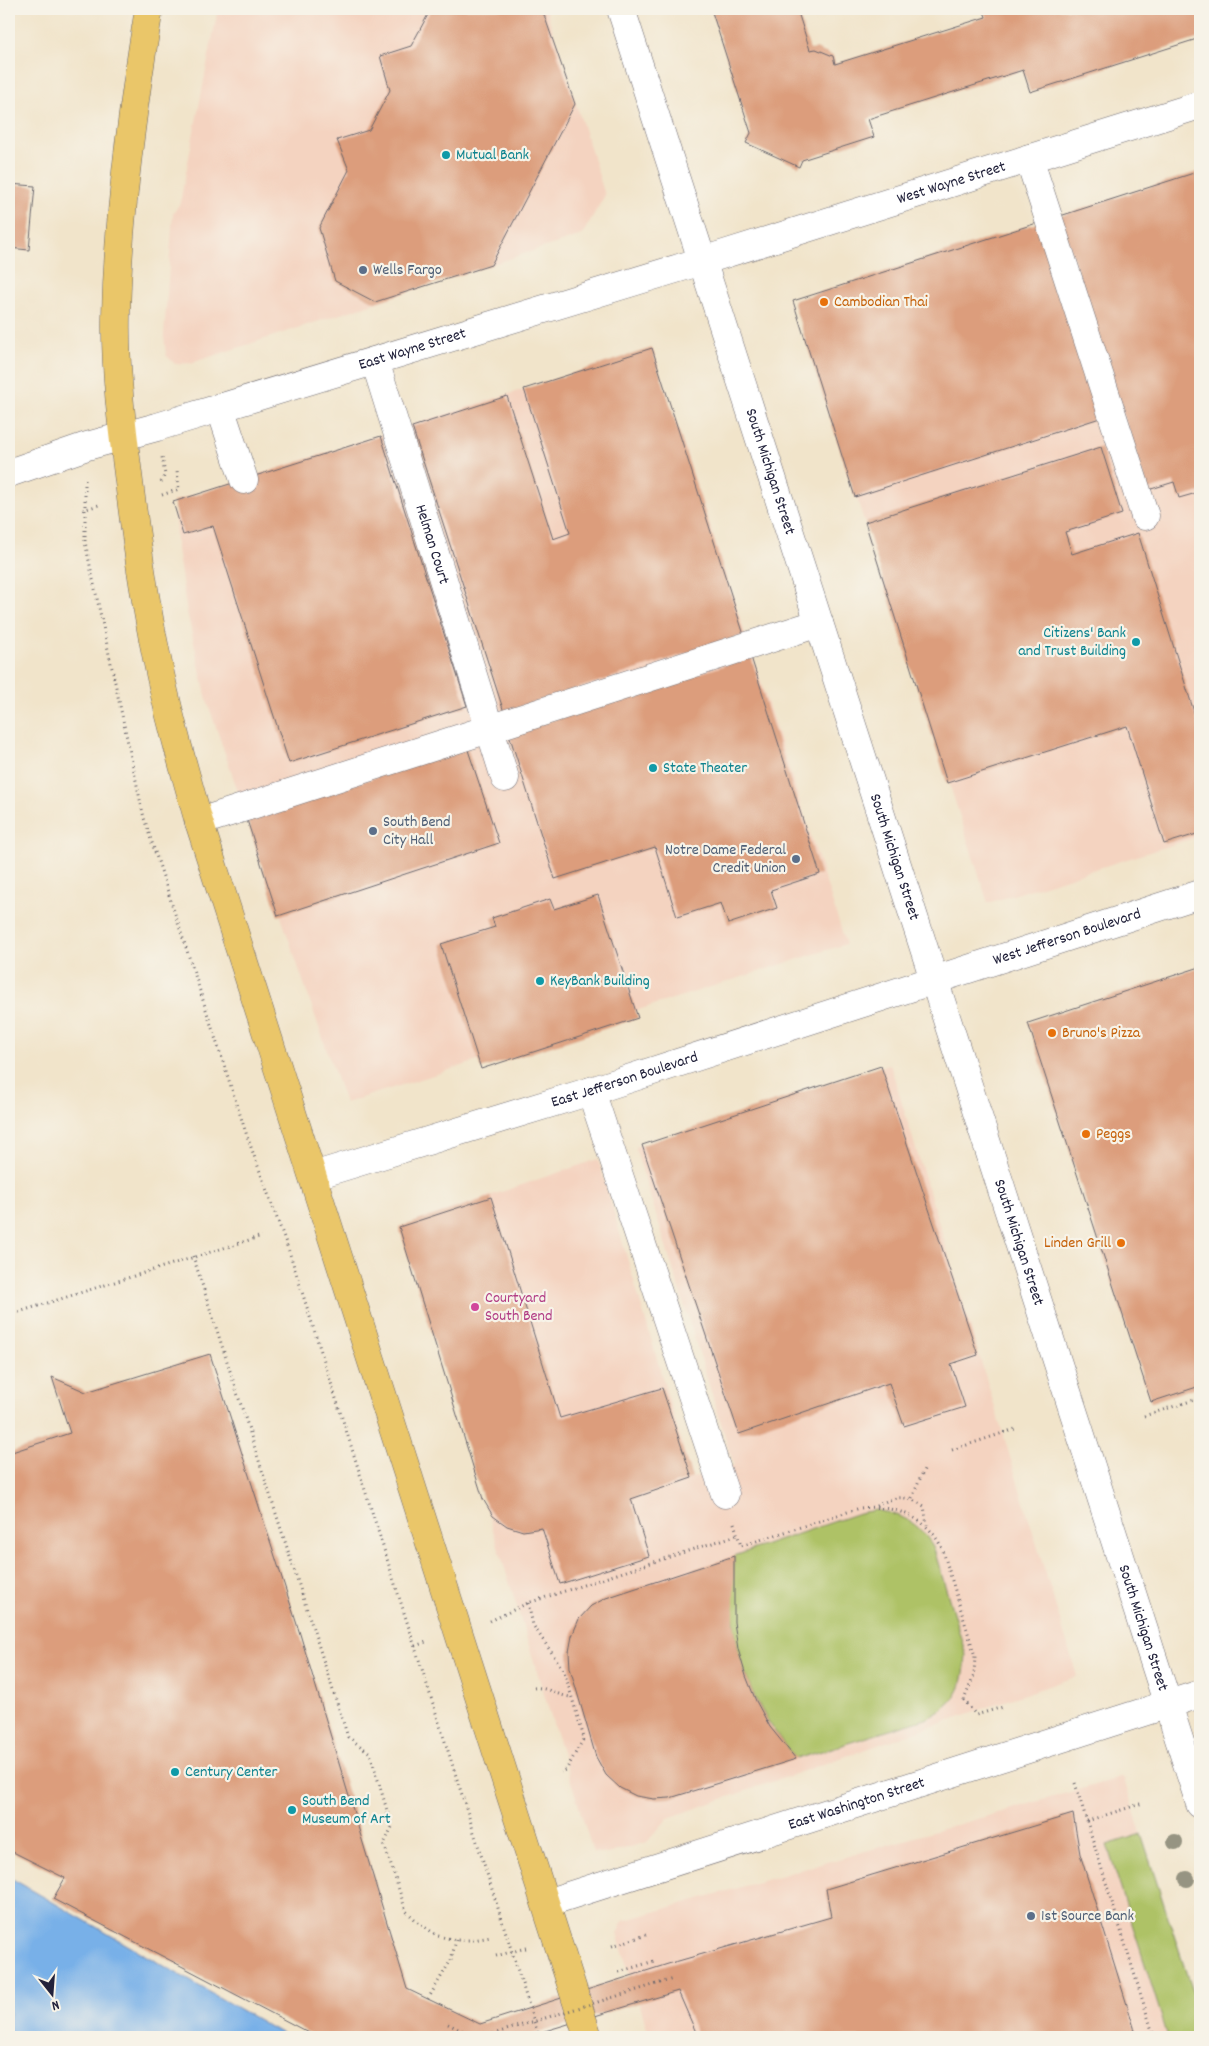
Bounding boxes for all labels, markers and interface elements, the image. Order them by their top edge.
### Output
place label: Mutual Bank [456,144,529,167]
marker: Mutual Bank [440,149,452,161]
street label: West Wayne Street [894,155,1009,211]
place label: Wells Fargo [373,259,442,282]
marker: Wells Fargo [357,264,369,276]
place label: Cambodian Thai [834,291,928,314]
marker: Cambodian Thai [818,296,830,308]
street label: East Wayne Street [356,322,469,376]
street label: South Michigan Street [739,405,801,538]
street label: Helman Court [409,502,455,587]
place label: Citizens' Bank and Trust Building [1018,622,1126,663]
marker: Citizens' Bank and Trust Building [1130,636,1142,648]
place label: State Theater [663,757,747,780]
marker: State Theater [647,762,659,774]
street label: South Michigan Street [863,791,926,923]
place label: South Bend City Hall [383,811,451,852]
marker: South Bend City Hall [367,825,379,837]
place label: Notre Dame Federal Credit Union [665,839,786,880]
marker: Notre Dame Federal Credit Union [790,853,802,865]
street label: West Jefferson Boulevard [990,902,1144,972]
place label: KeyBank Building [550,970,650,993]
marker: KeyBank Building [534,975,546,987]
place label: Bruno's Pizza [1062,1022,1141,1045]
marker: Bruno's Pizza [1046,1027,1058,1039]
street label: East Jefferson Boulevard [548,1046,701,1114]
place label: Peggs [1096,1123,1131,1146]
marker: Peggs [1080,1128,1092,1140]
street label: South Michigan Street [988,1176,1050,1309]
place label: Linden Grill [1044,1232,1111,1255]
marker: Linden Grill [1115,1237,1127,1249]
place label: Courtyard South Bend [485,1287,553,1328]
marker: Courtyard South Bend [469,1301,481,1313]
street label: South Michigan Street [1112,1562,1174,1694]
place label: Century Center [185,1761,277,1784]
marker: Century Center [169,1766,181,1778]
street label: East Washington Street [785,1771,928,1836]
place label: South Bend Museum of Art [302,1790,391,1831]
marker: South Bend Museum of Art [286,1804,298,1816]
place label: 1st Source Bank [1041,1905,1134,1928]
marker: 1st Source Bank [1025,1910,1037,1922]
north arrow [28,1968,78,2018]
text: N [49,1994,61,2015]

